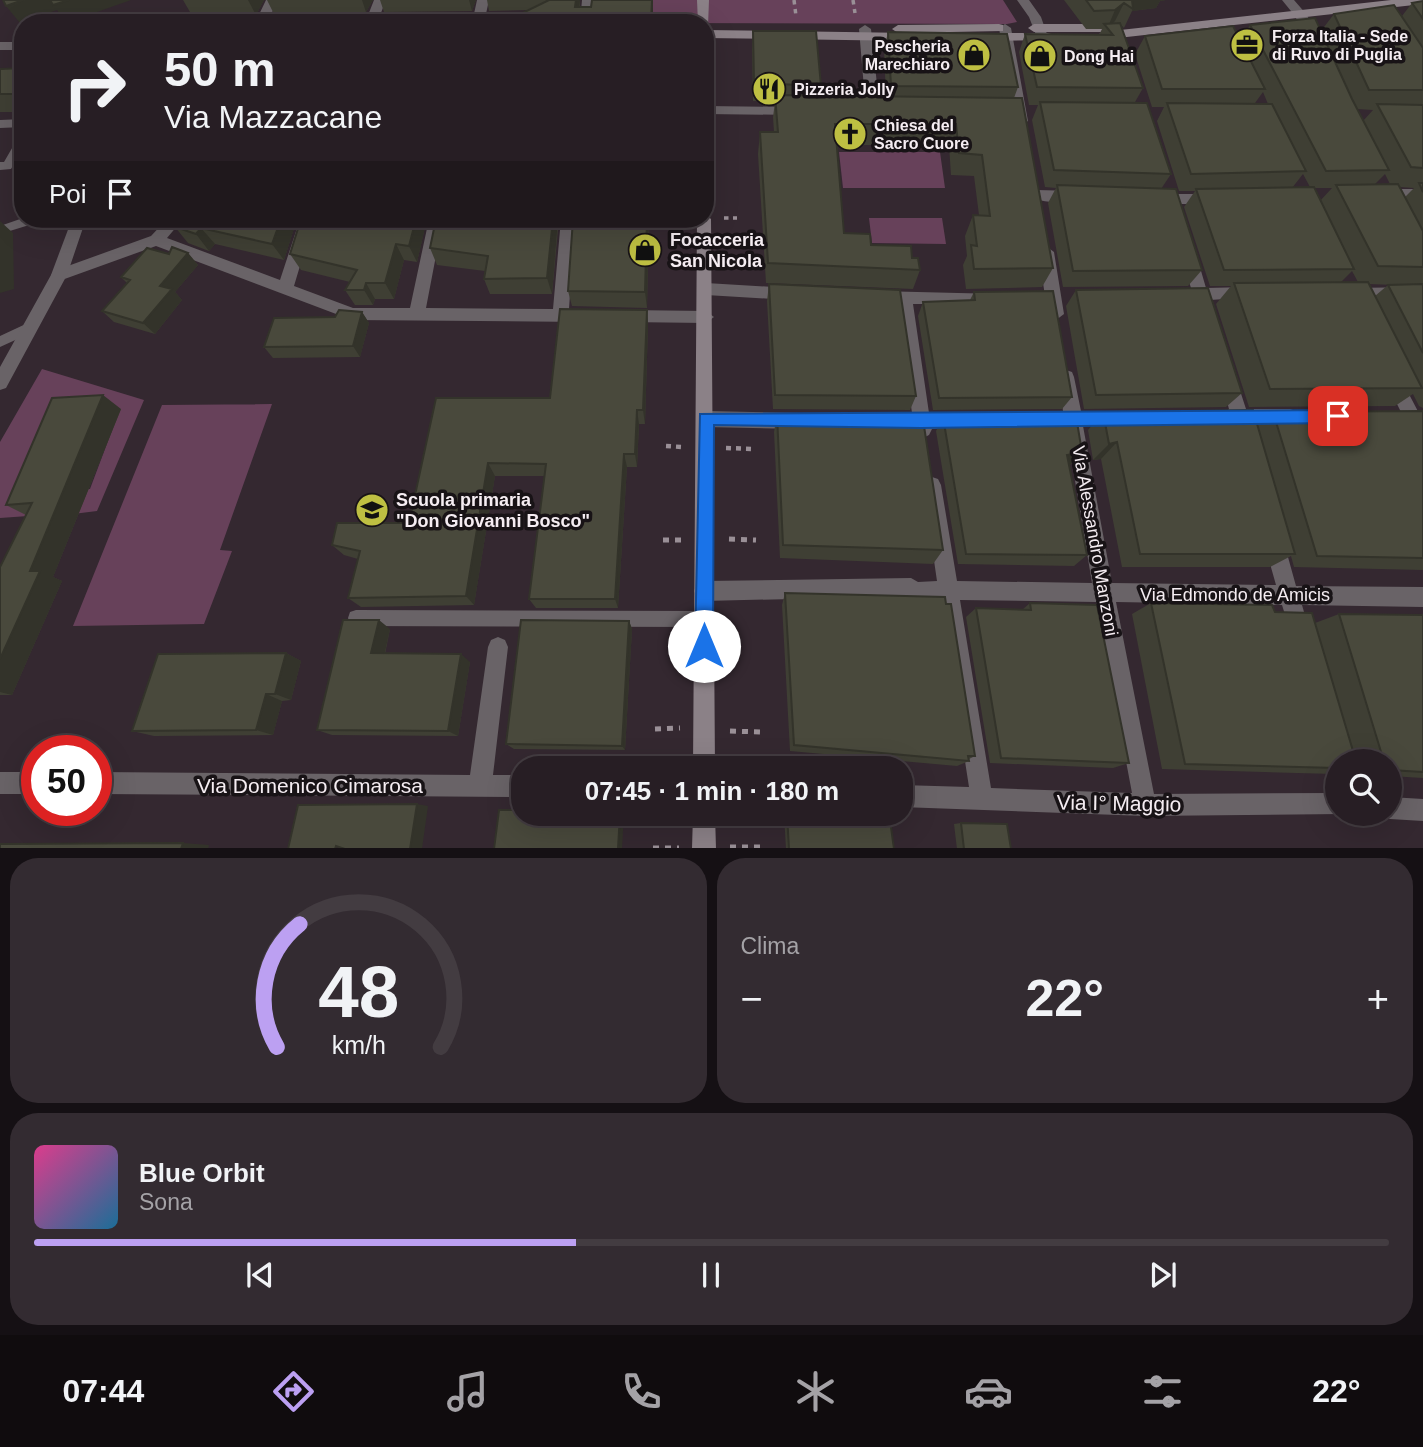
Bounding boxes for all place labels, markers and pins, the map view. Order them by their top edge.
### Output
office icon: Forza Italia - Sede di Ruvo di Puglia [1228,26,1266,64]
place label: Forza Italia - Sede di Ruvo di Puglia [1272,28,1408,63]
shop icon: Pescheria Marechiaro [955,36,993,74]
shop icon: Dong Hai [1021,37,1059,75]
place label: Pescheria Marechiaro [865,38,950,73]
place label: Dong Hai [1064,48,1134,65]
restaurant icon: Pizzeria Jolly [750,70,788,108]
place label: Pizzeria Jolly [794,81,895,98]
church icon: Chiesa del Sacro Cuore [831,115,869,153]
place label: Chiesa del Sacro Cuore [874,117,969,152]
place label: Focacceria San Nicola [670,230,765,271]
shop icon: Focacceria San Nicola [626,231,664,269]
pin [1308,386,1368,446]
place label: Scuola primaria "Don Giovanni Bosco" [396,490,590,531]
school or university icon: Scuola primaria "Don Giovanni Bosco" [353,491,391,529]

